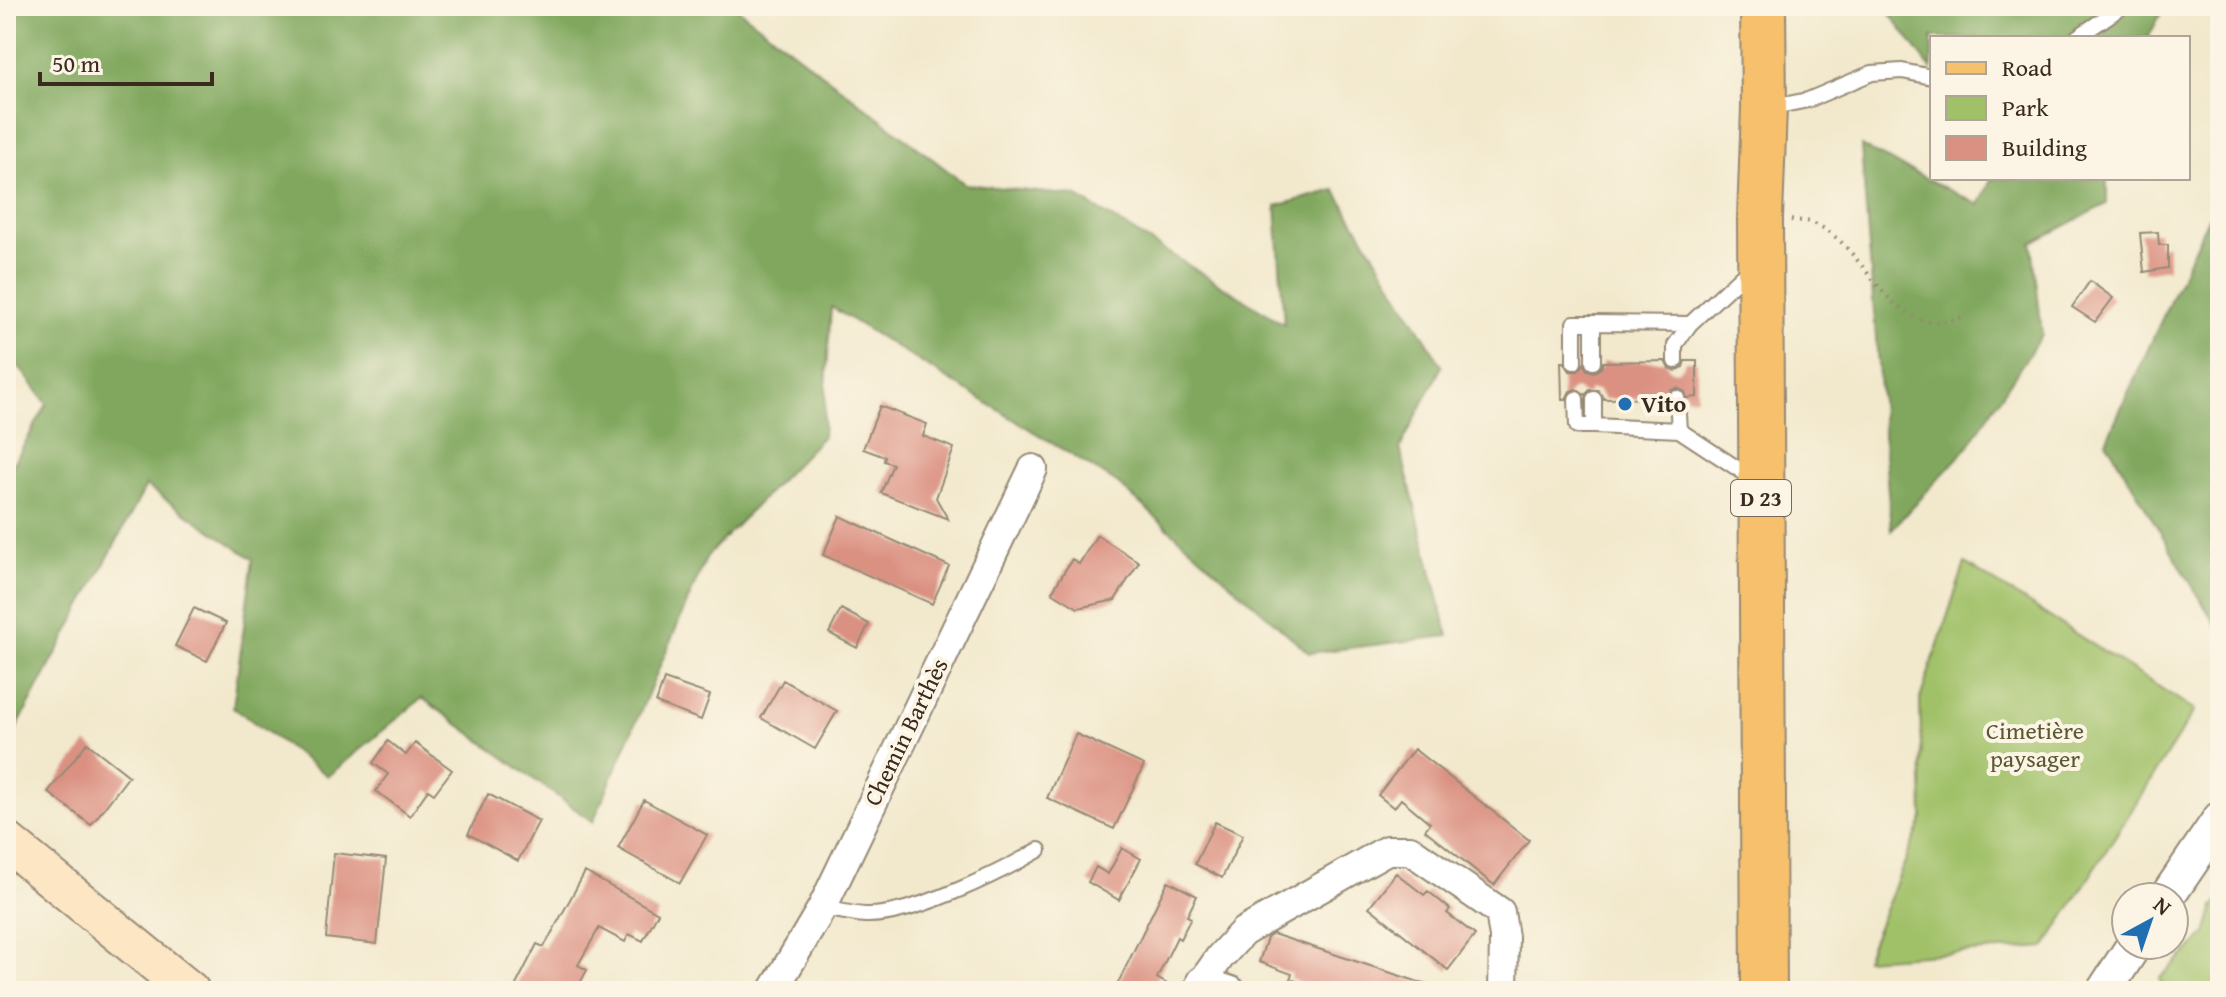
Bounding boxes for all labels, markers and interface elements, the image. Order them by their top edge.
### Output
scale bar [40,36,212,86]
legend [1930,36,2190,180]
text: 50 m [52,46,100,81]
text: Road [2002,50,2052,85]
text: Park [2002,90,2049,125]
text: Building [2002,130,2087,165]
place label: Vito [1641,386,1687,421]
marker: Vito [1616,395,1634,413]
road number: D 23 [1731,480,1791,516]
street label: Chemin Barthès [855,652,956,812]
park label: Cimetière paysager [1986,713,2084,776]
north arrow [2110,881,2190,961]
text: N [2147,889,2179,923]

